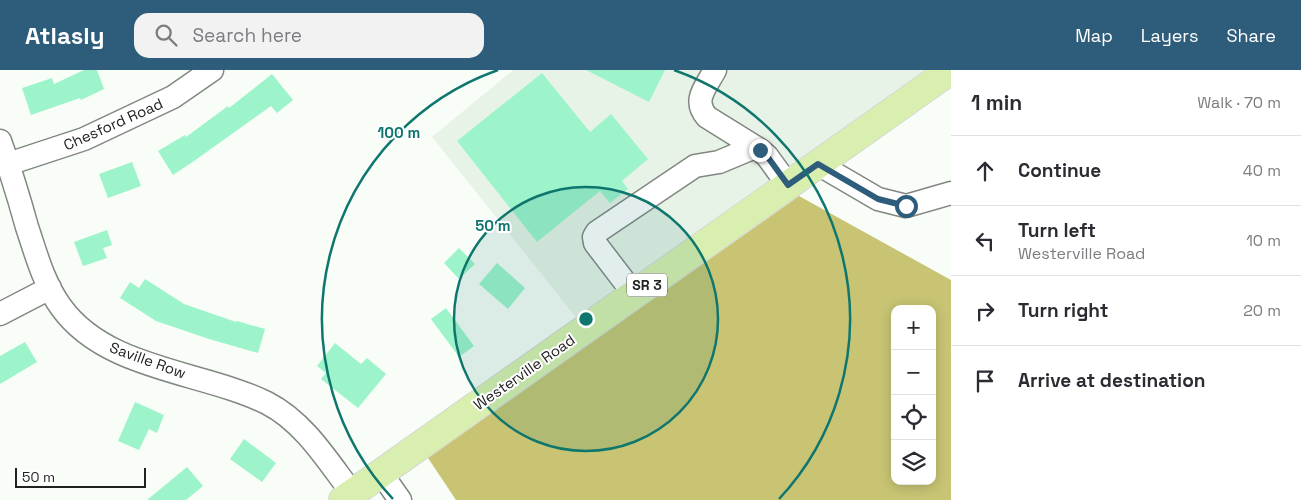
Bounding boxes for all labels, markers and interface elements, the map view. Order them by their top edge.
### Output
search box [134,13,484,58]
text: Atlasly [25,20,104,51]
icon: search [152,21,180,49]
text: Search here [192,23,302,48]
text: Map [1075,24,1113,47]
text: Layers [1141,24,1198,47]
text: Share [1226,24,1276,47]
text: 1 min [971,89,1022,116]
text: Walk · 70 m [1197,92,1281,113]
street label: Chesford Road [60,94,166,154]
text: 100 m [378,123,420,142]
route end [749,139,772,162]
icon: ahead [971,157,999,185]
text: Continue [1018,158,1101,183]
text: 40 m [1243,160,1281,181]
route start [895,195,918,218]
text: 50 m [475,216,511,235]
text: Turn left [1018,218,1096,243]
icon: left [971,227,999,255]
text: 10 m [1246,230,1281,251]
text: Westerville Road [1018,243,1145,264]
road number: SR 3 [627,274,667,296]
icon: right [971,297,999,325]
text: Turn right [1018,298,1108,323]
text: 20 m [1243,300,1281,321]
map controls [891,305,936,485]
button: + [891,305,936,350]
centre of rings [577,310,595,328]
street label: Westerville Road [470,330,578,414]
street label: Saville Row [107,337,189,383]
button: − [891,350,936,395]
icon: arrive [971,367,999,395]
text: Arrive at destination [1018,368,1206,393]
button: locate [891,395,936,440]
button: layers [891,440,936,485]
scale bar [15,465,146,488]
text: 50 m [22,468,55,486]

